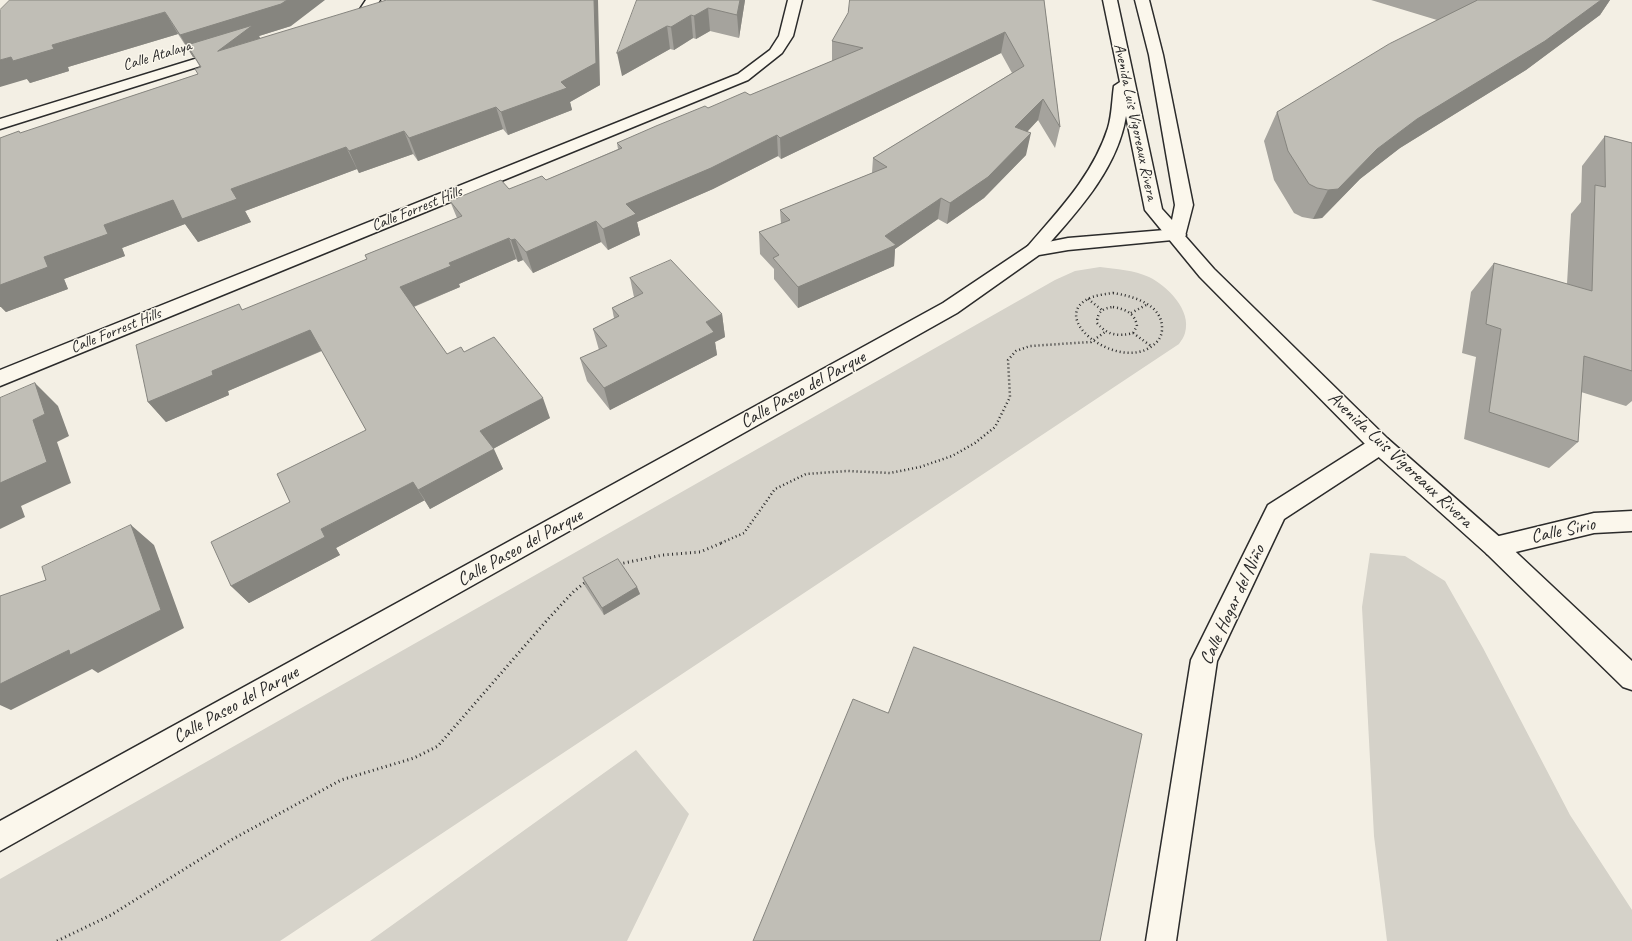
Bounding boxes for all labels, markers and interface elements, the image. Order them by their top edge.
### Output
street label: Calle Atalaya [120,37,194,75]
street label: Avenida Luis Vigoreaux Rivera [1109,42,1161,202]
street label: Calle Forrest Hills [369,182,465,236]
street label: Calle Forrest Hills [68,304,164,358]
street label: Calle Paseo del Parque [736,346,870,434]
street label: Avenida Luis Vigoreaux Rivera [1323,387,1477,533]
street label: Calle Paseo del Parque [453,504,587,592]
street label: Calle Sirio [1529,513,1597,549]
street label: Calle Hogar del Niño [1195,541,1271,669]
street label: Calle Paseo del Parque [169,661,303,749]

